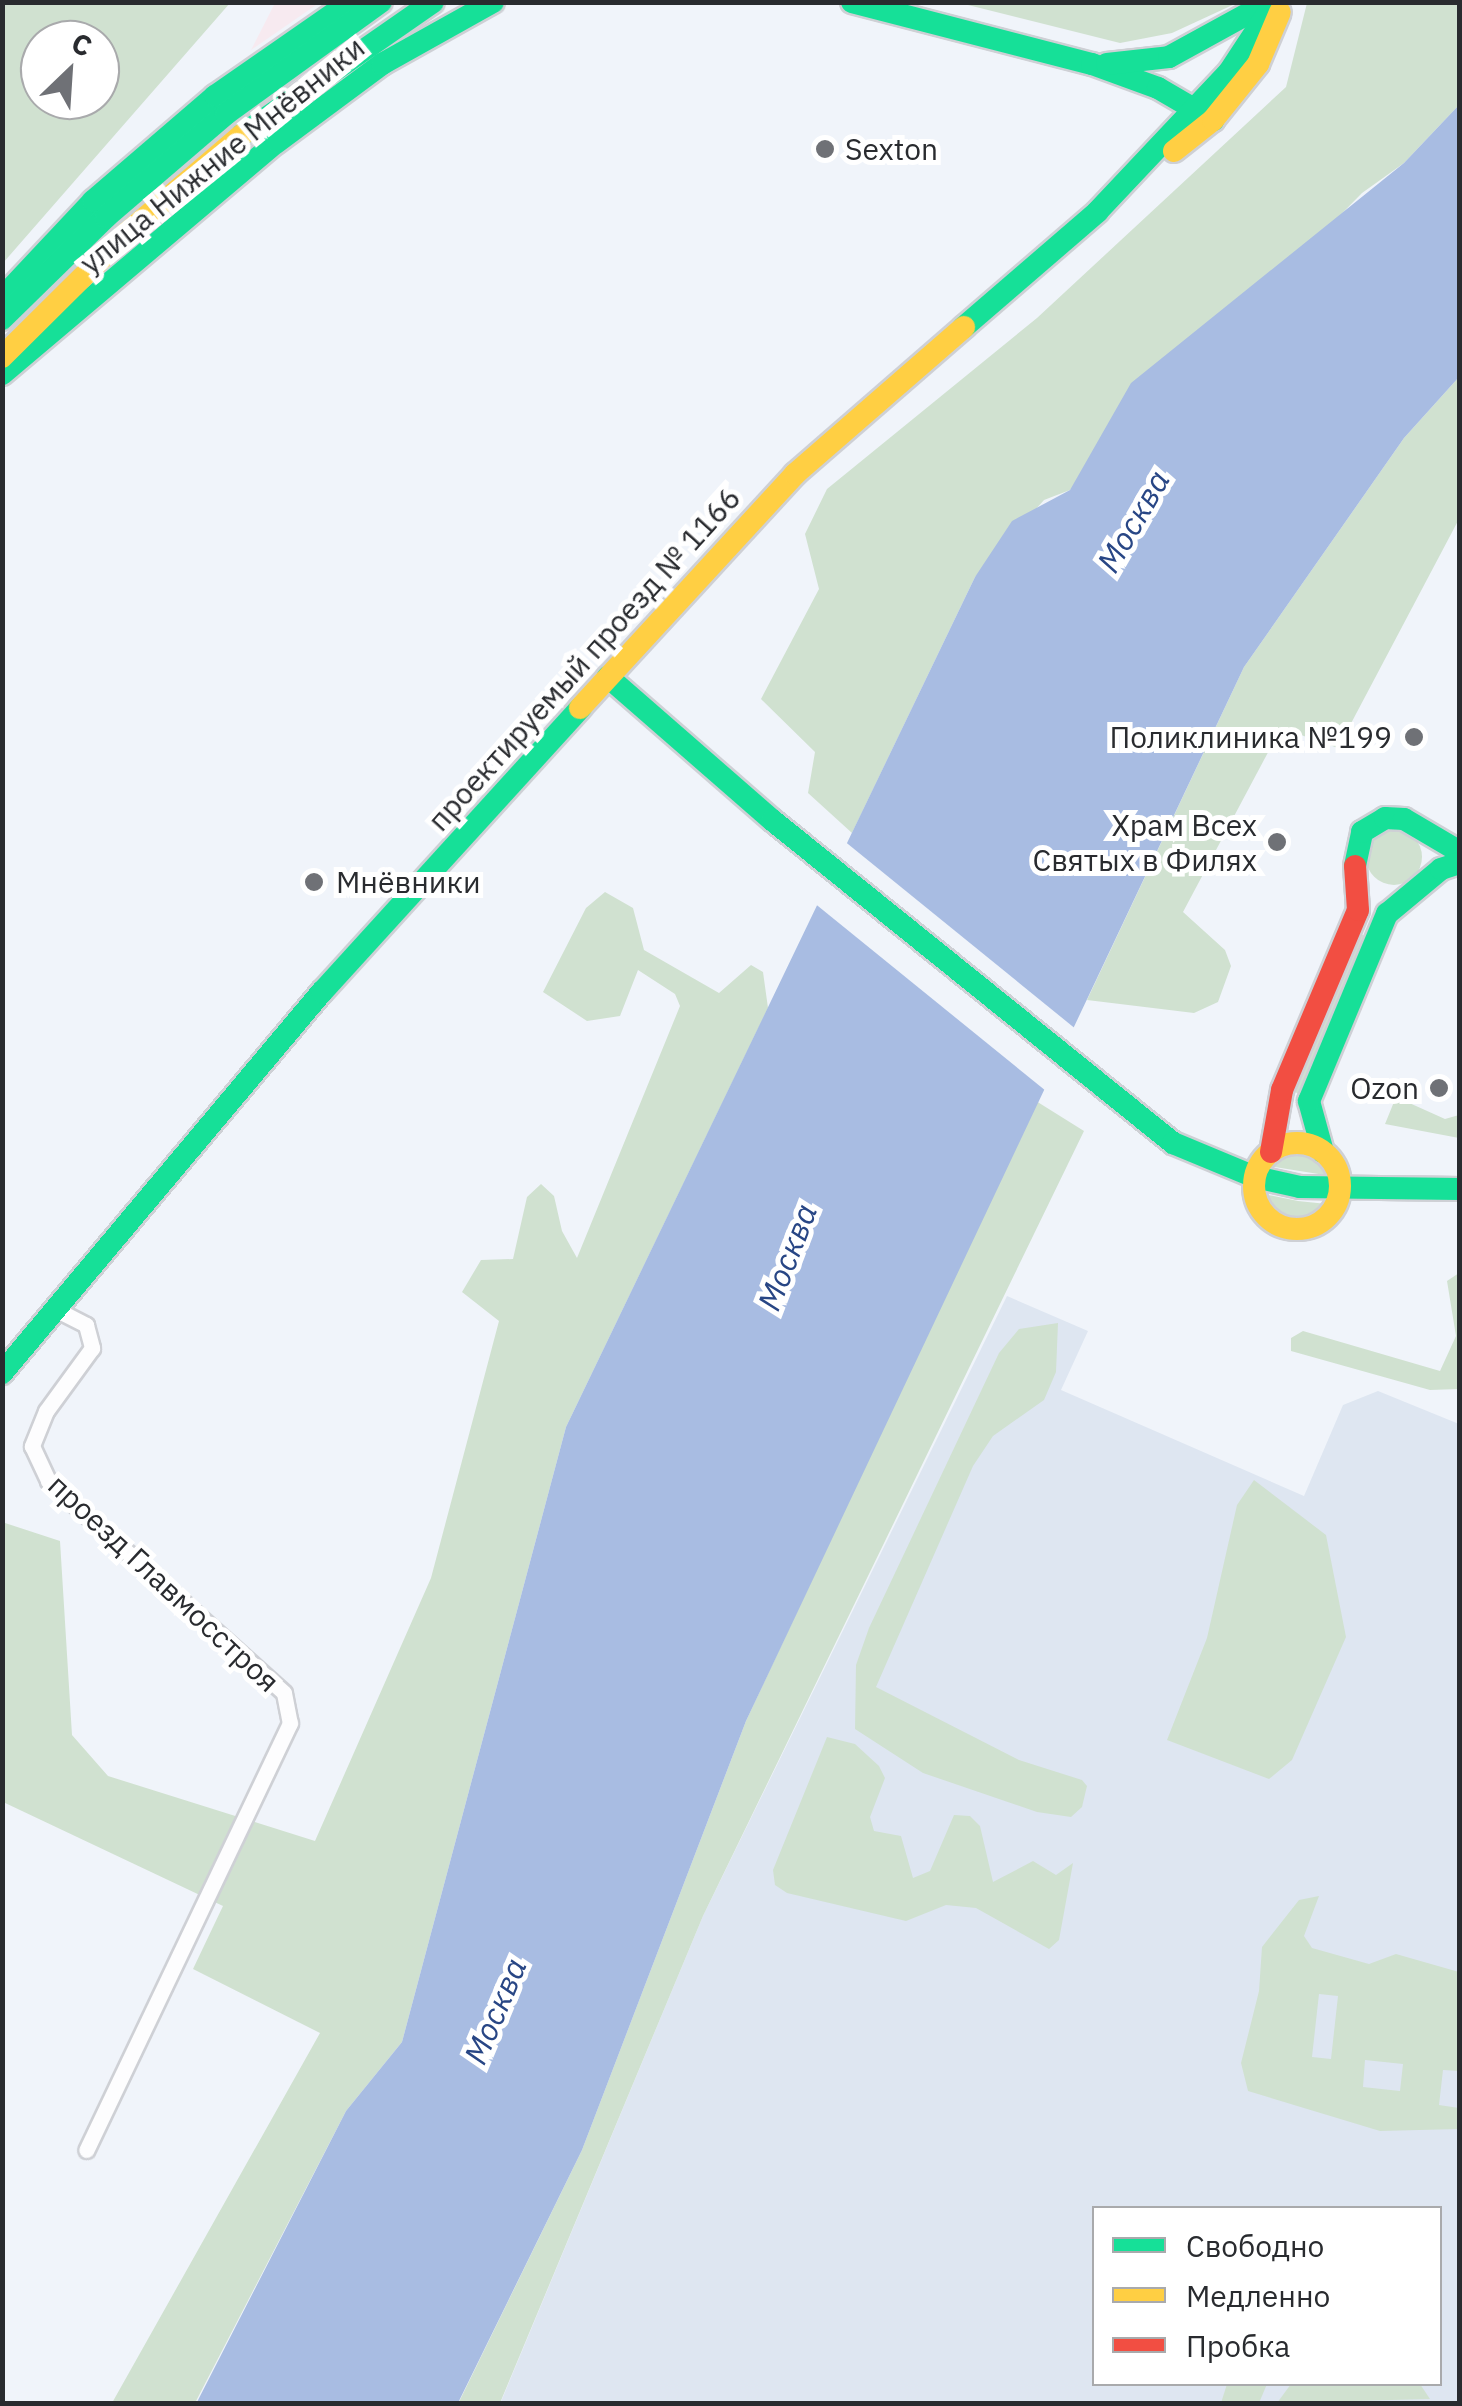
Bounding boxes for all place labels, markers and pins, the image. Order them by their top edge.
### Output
place label: Sexton [845,131,938,167]
marker: Sexton [814,138,836,160]
place label: Поликлиника №199 [1109,719,1392,755]
marker: Поликлиника №199 [1401,724,1427,750]
place label: Храм Всех Святых в Филях [1033,807,1257,878]
marker: Храм Всех Святых в Филях [1266,831,1288,853]
place label: Мнёвники [336,864,481,900]
marker: Мнёвники [301,869,327,895]
place label: Ozon [1350,1070,1419,1106]
marker: Ozon [1428,1077,1450,1099]

